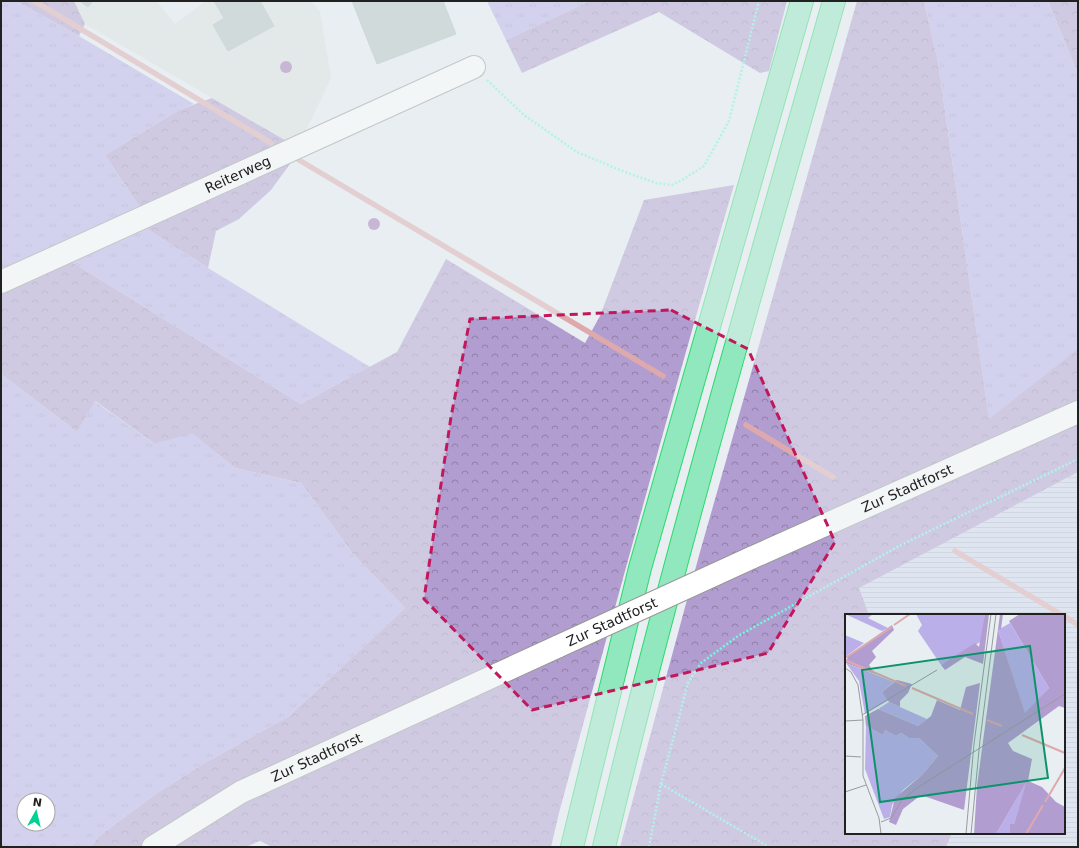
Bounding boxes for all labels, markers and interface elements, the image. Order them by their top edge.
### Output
street label: Reiterweg [202,153,273,196]
street label: Zur Stadtforst [859,461,956,516]
street label: Zur Stadtforst [564,594,660,650]
inset map [845,614,1065,834]
street label: Zur Stadtforst [269,729,365,785]
north arrow [16,792,56,832]
text: N [32,796,43,810]

